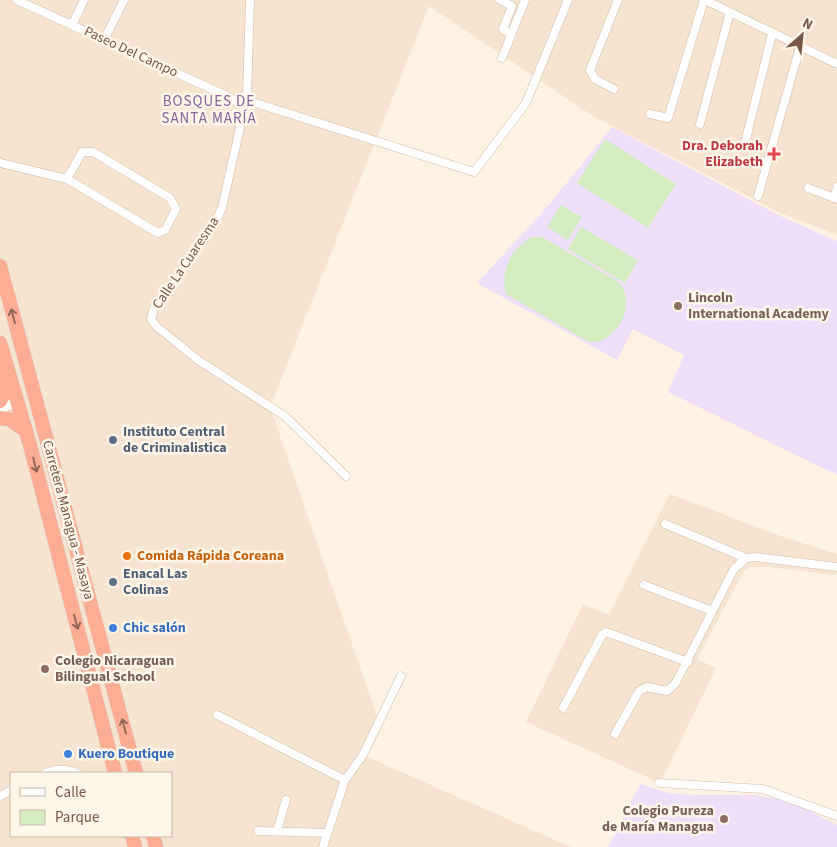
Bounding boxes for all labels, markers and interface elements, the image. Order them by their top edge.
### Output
north arrow [777,10,827,60]
text: N [799,13,816,35]
street label: Paseo Del Campo [81,21,181,83]
district label: BOSQUES DE SANTA MARÍA [161,91,257,129]
place label: Dra. Deborah Elizabeth [682,136,763,172]
marker: Dra. Deborah Elizabeth [767,147,781,161]
street label: Calle La Cuaresma [148,213,224,313]
place label: Lincoln International Academy [688,288,830,324]
marker: Lincoln International Academy [672,300,684,312]
one-way arrow [8,308,17,324]
place label: Instituto Central de Criminalistica [123,422,227,458]
marker: Instituto Central de Criminalistica [107,434,119,446]
street label: Carretera Managua - Masaya [37,438,99,602]
one-way arrow [31,456,40,472]
place label: Comida Rápida Coreana [137,546,284,566]
marker: Comida Rápida Coreana [121,550,133,562]
place label: Enacal Las Colinas [123,564,187,600]
marker: Enacal Las Colinas [107,576,119,588]
one-way arrow [71,613,81,629]
place label: Chic salón [123,618,186,638]
marker: Chic salón [107,622,119,634]
place label: Colegio Nicaraguan Bilingual School [55,651,174,687]
marker: Colegio Nicaraguan Bilingual School [39,663,51,675]
one-way arrow [118,719,128,735]
place label: Kuero Boutique [78,744,174,764]
marker: Kuero Boutique [62,748,74,760]
legend [10,772,172,837]
text: Calle [55,782,86,803]
place label: Colegio Pureza de María Managua [602,801,714,837]
text: Parque [55,807,99,828]
marker: Colegio Pureza de María Managua [718,813,730,825]

